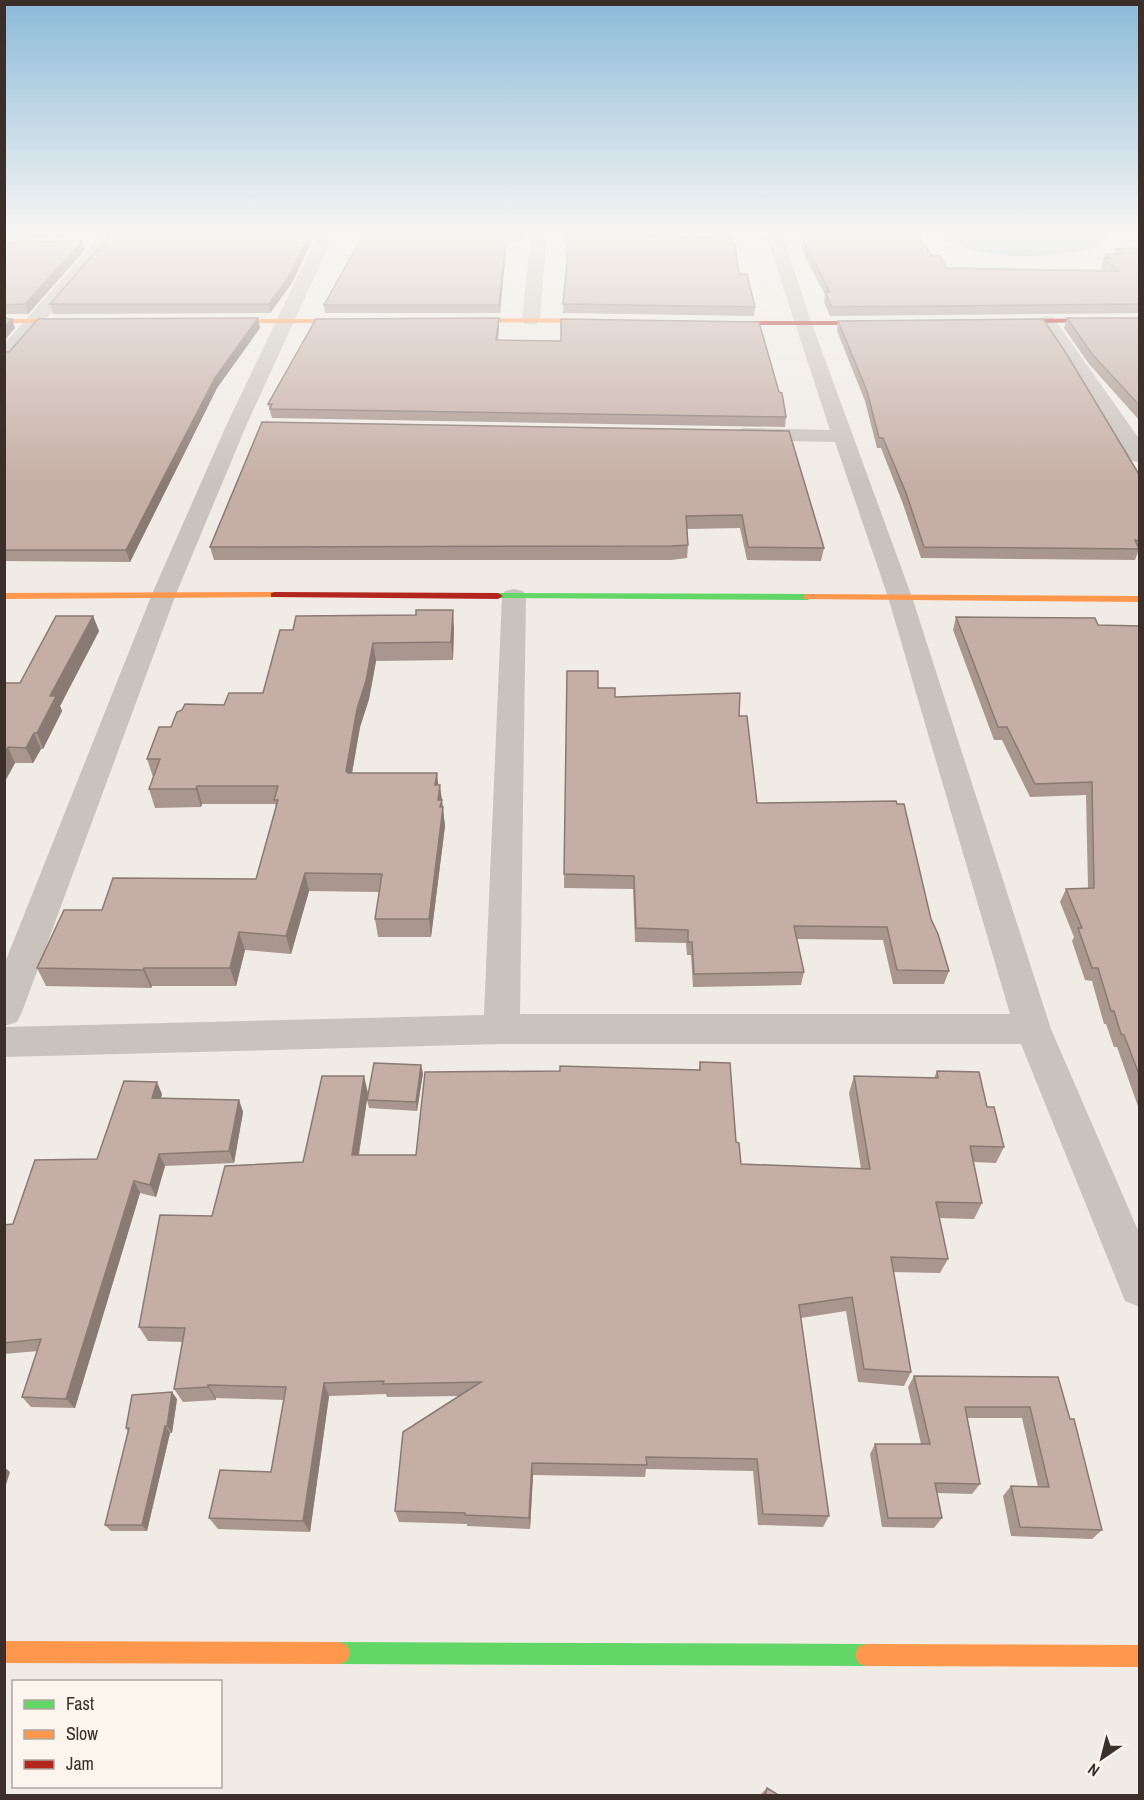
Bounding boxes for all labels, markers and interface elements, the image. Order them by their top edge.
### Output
legend [12,1680,222,1788]
text: Fast [66,1691,94,1716]
text: Slow [66,1721,98,1746]
north arrow [1072,1728,1132,1788]
text: Jam [66,1751,94,1776]
text: N [1083,1759,1104,1782]

